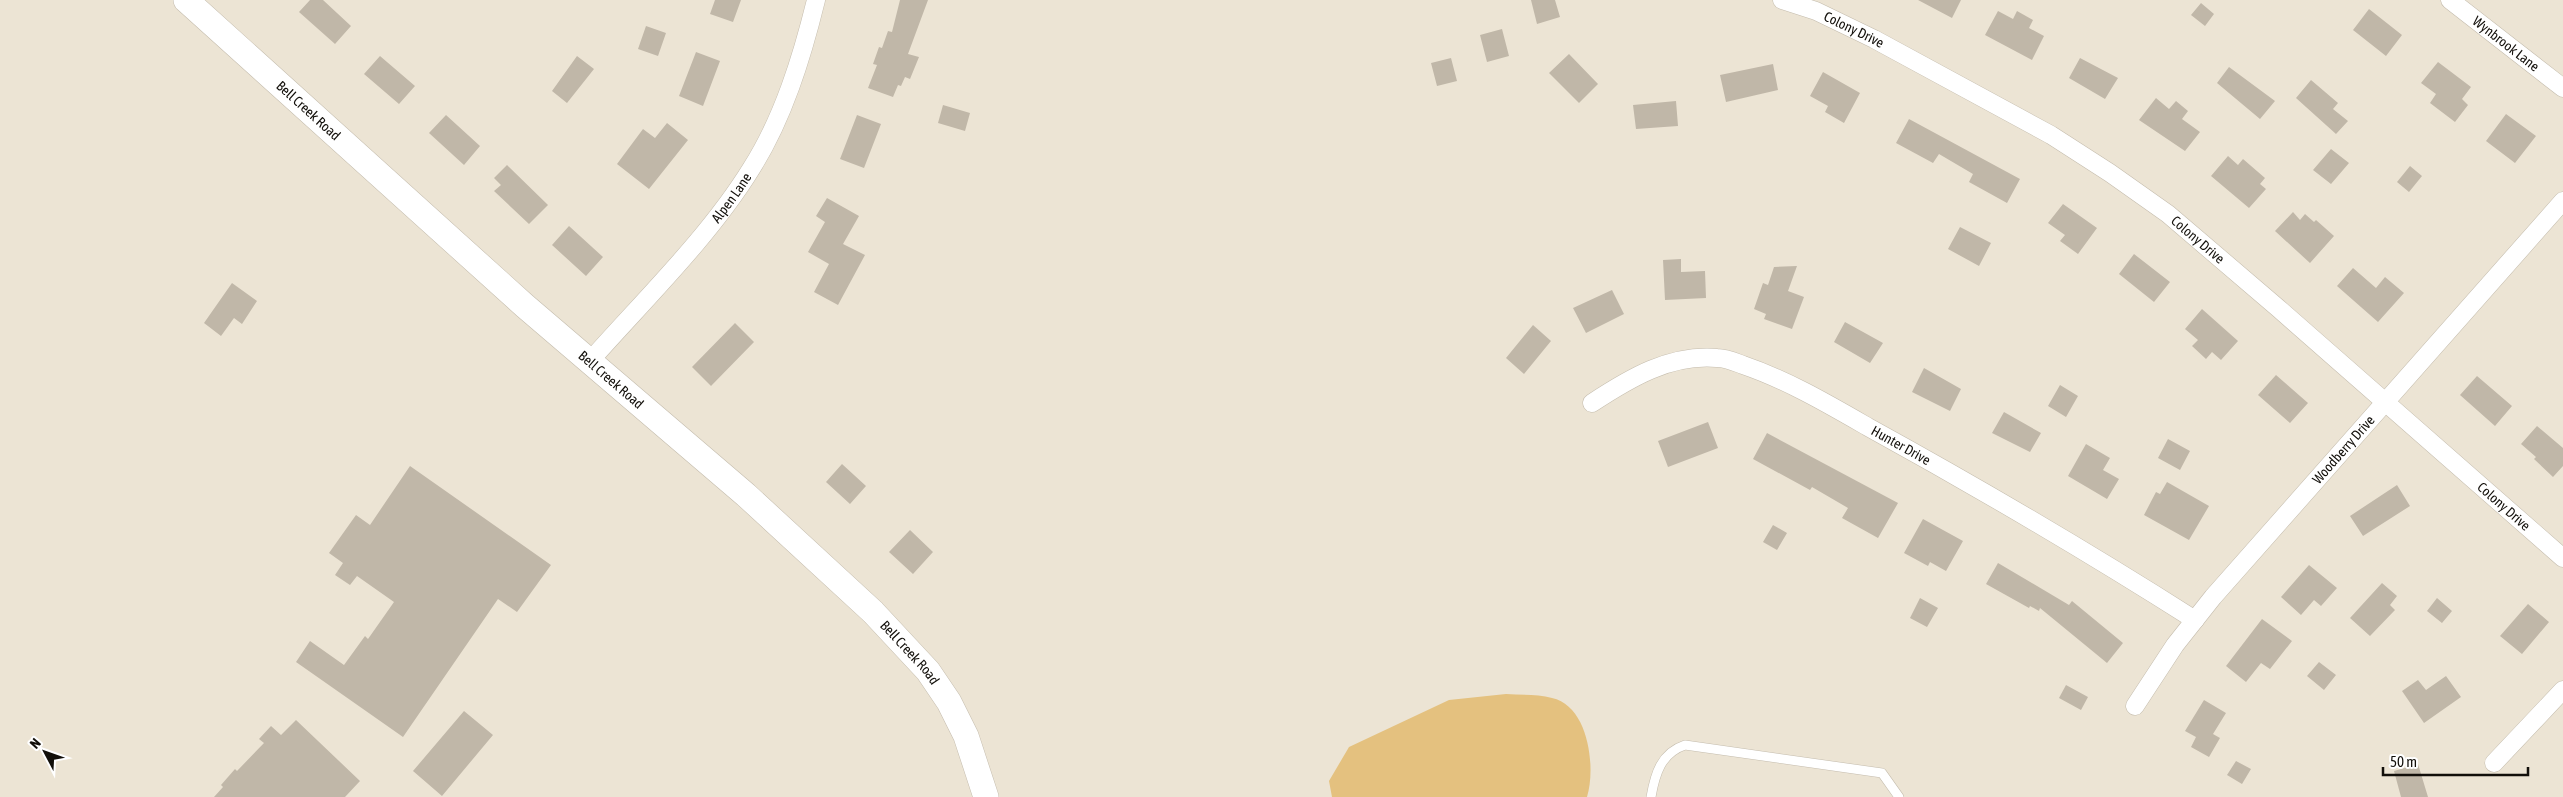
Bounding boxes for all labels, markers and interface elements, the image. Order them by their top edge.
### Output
street label: Colony Drive [1821,8,1887,51]
street label: Wynbrook Lane [2470,13,2542,74]
street label: Bell Creek Road [273,78,344,143]
street label: Alpen Lane [708,170,754,226]
street label: Colony Drive [2168,212,2228,267]
street label: Bell Creek Road [575,347,647,412]
street label: Woodberry Drive [2309,412,2378,487]
street label: Hunter Drive [1869,422,1933,468]
street label: Colony Drive [2474,479,2534,534]
street label: Bell Creek Road [877,617,943,687]
north arrow [20,727,70,777]
text: N [26,735,44,752]
scale bar [2383,744,2528,776]
text: 50 m [2390,753,2417,770]

